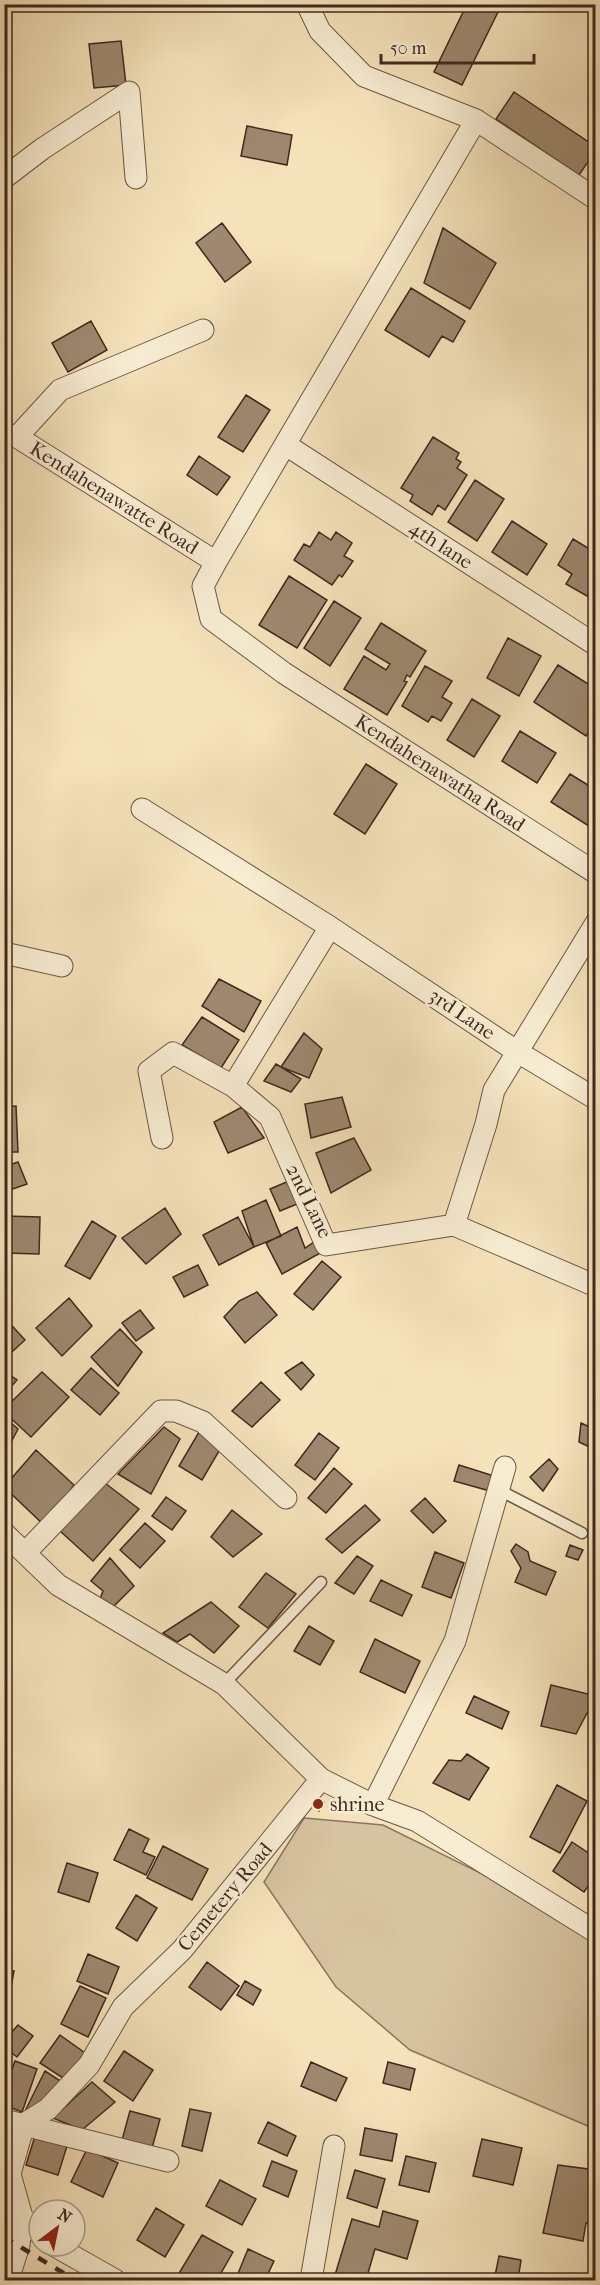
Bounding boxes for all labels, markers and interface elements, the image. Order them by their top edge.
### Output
scale bar [381,27,534,65]
text: 50 m [390,38,427,59]
street label: Kendahenawatte Road [26,437,203,560]
street label: 4th lane [405,516,477,574]
street label: Kendahenawatha Road [351,710,530,837]
street label: 3rd Lane [425,984,499,1044]
street label: 2nd Lane [281,1160,337,1242]
place label: shrine [330,1793,384,1816]
marker: shrine [311,1797,325,1811]
street label: Cemetery Road [173,1837,278,1956]
north arrow [27,2198,87,2258]
text: N [55,2204,76,2227]

